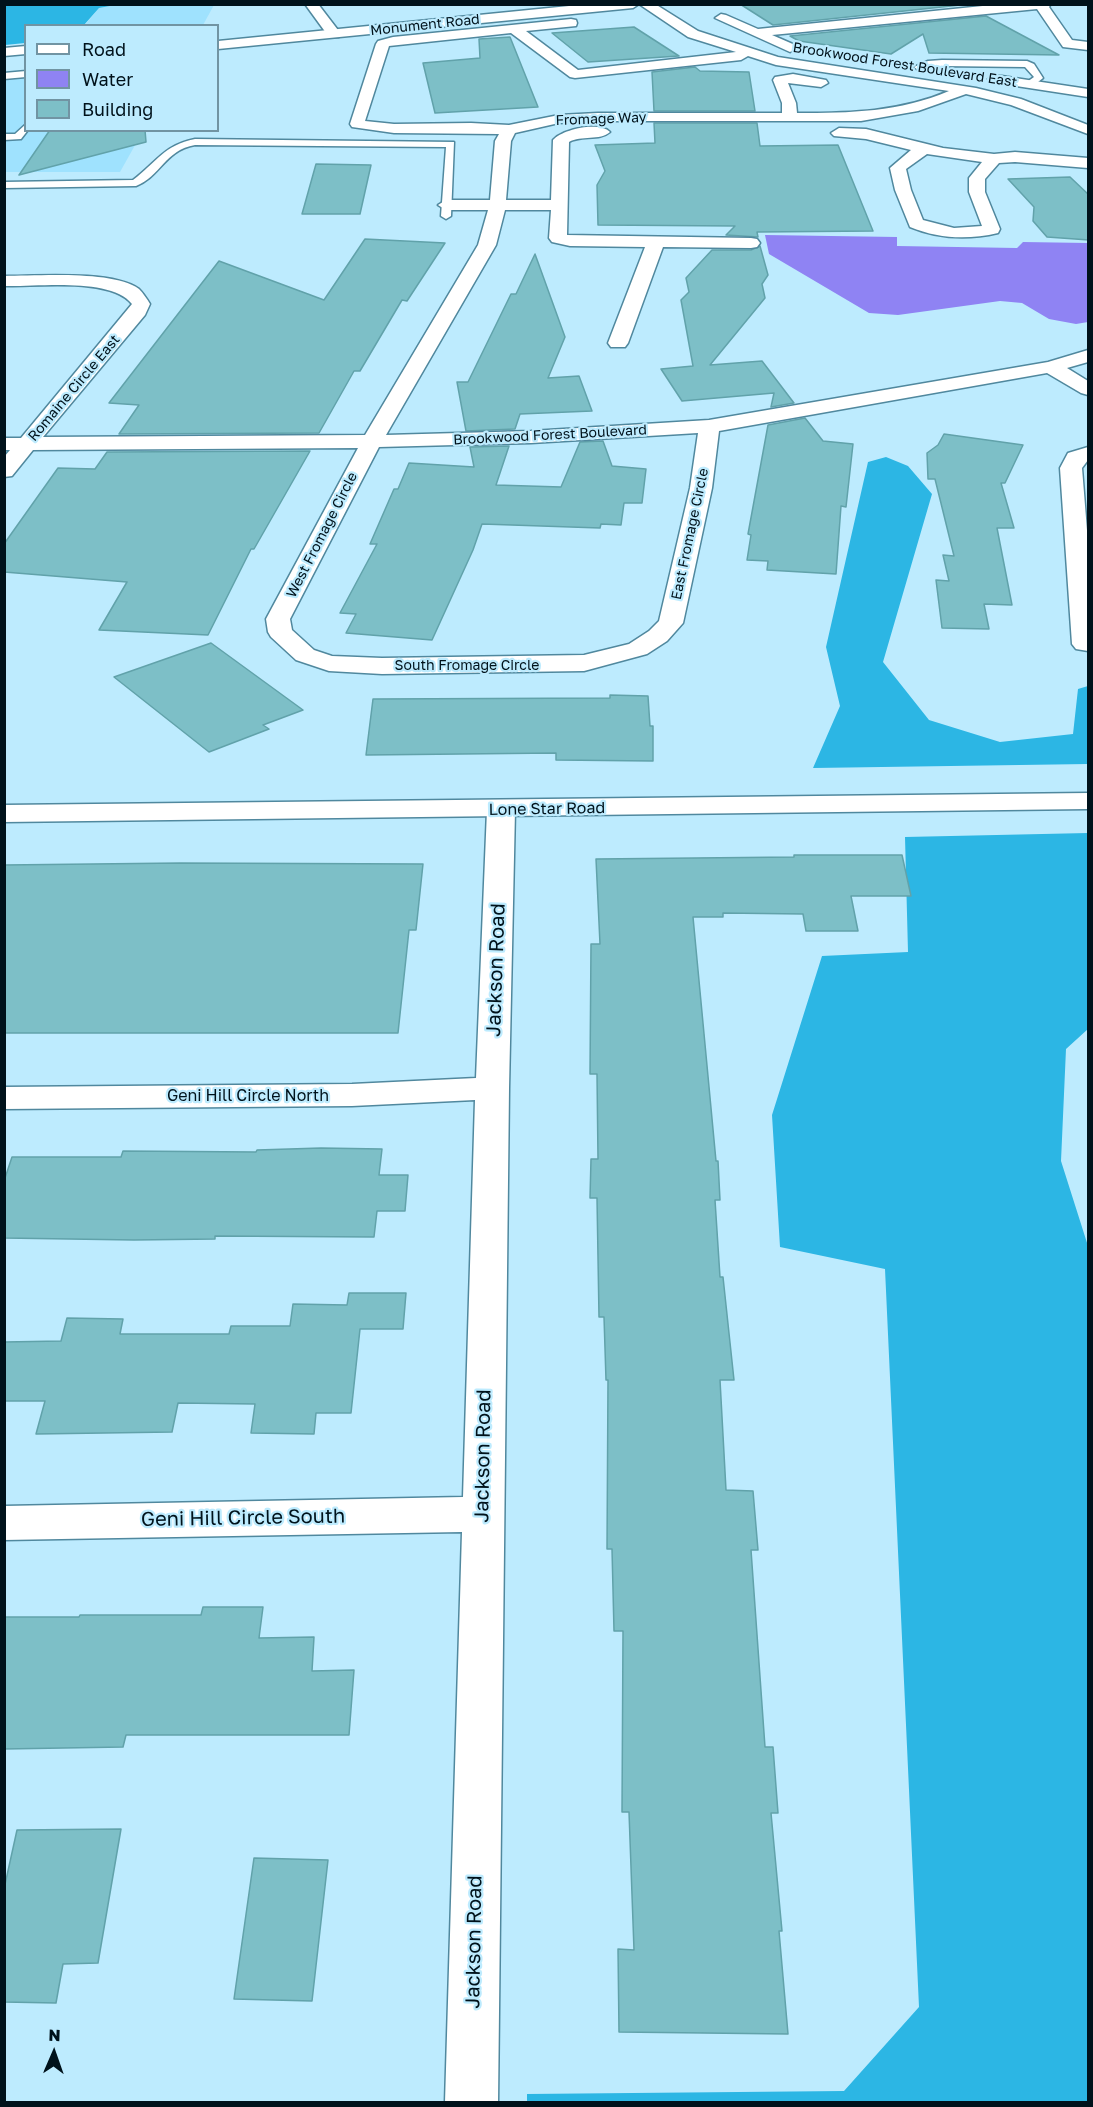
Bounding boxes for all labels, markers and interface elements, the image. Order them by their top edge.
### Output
street label: Monument Road [369,11,481,39]
legend [24,24,219,132]
text: Road [82,38,126,60]
street label: Brookwood Forest Boulevard East [792,39,1018,91]
text: Water [82,68,133,90]
text: Building [82,98,153,120]
street label: Fromage Way [555,109,647,129]
street label: Romaine Circle East [25,331,123,445]
street label: Brookwood Forest Boulevard [453,422,647,448]
street label: East Fromage Circle [668,467,712,601]
street label: West Fromage Circle [283,469,361,601]
street label: South Fromage Circle [395,658,539,674]
street label: Lone Star Road [489,798,605,820]
street label: Jackson Road [482,903,510,1037]
street label: Geni Hill Circle North [167,1086,329,1106]
street label: Jackson Road [470,1389,496,1523]
street label: Geni Hill Circle South [141,1504,345,1532]
street label: Jackson Road [461,1875,487,2009]
north arrow [24,2023,84,2083]
text: N [48,2025,61,2045]

